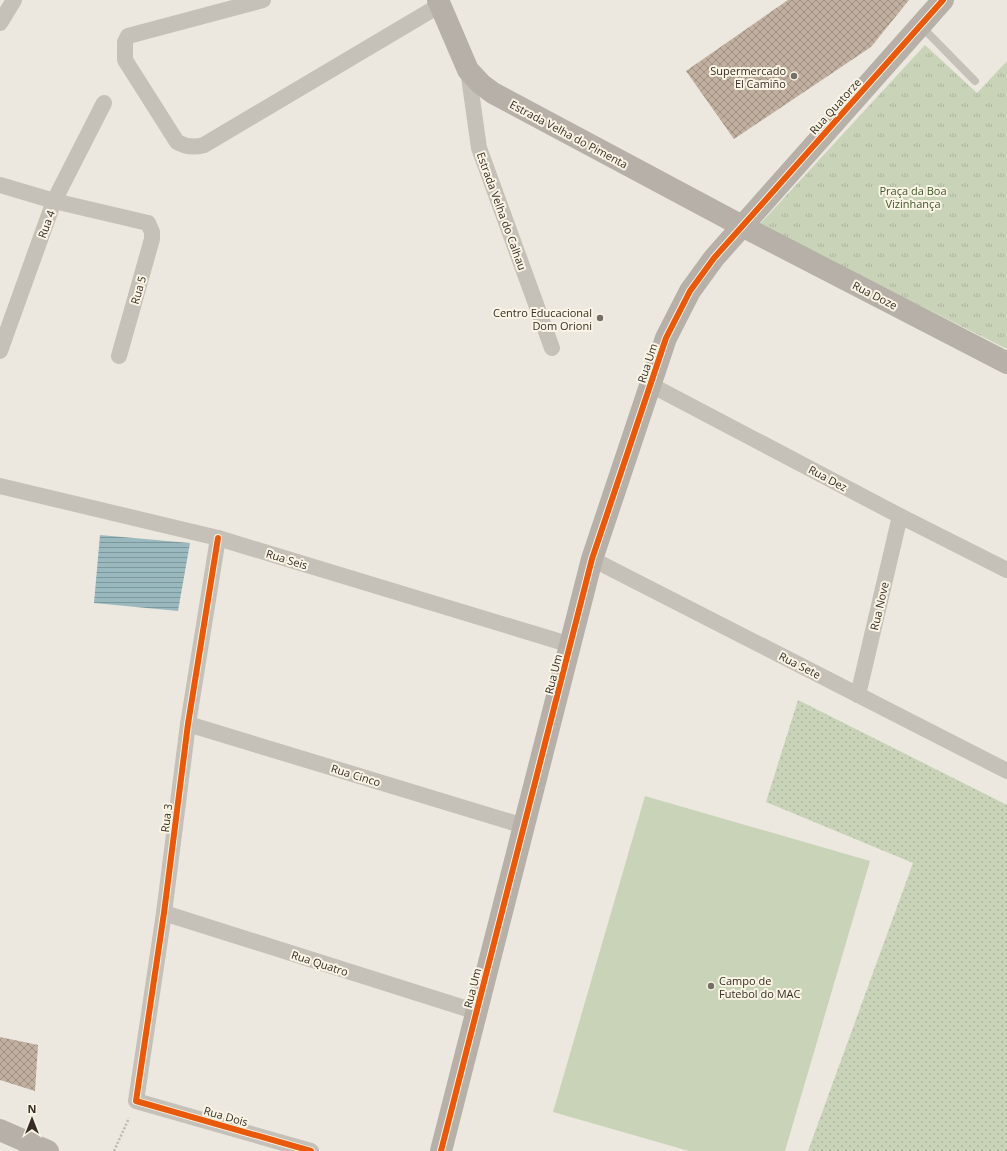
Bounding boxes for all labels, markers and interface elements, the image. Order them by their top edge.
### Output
place label: Supermercado El Camiño [710,63,786,91]
marker: Supermercado El Camiño [789,71,799,81]
street label: Rua Quatorze [806,75,864,137]
street label: Estrada Velha do Pimenta [507,96,631,172]
street label: Estrada Velha do Calhau [474,150,530,272]
park label: Praça da Boa Vizinhança [880,183,947,211]
street label: Rua 4 [34,207,58,240]
street label: Rua 5 [127,274,149,306]
street label: Rua Doze [850,277,900,313]
place label: Centro Educacional Dom Orioni [493,305,592,333]
marker: Centro Educacional Dom Orioni [595,313,605,323]
street label: Rua Um [634,341,660,385]
street label: Rua Dez [806,462,850,494]
street label: Rua Seis [264,546,310,572]
street label: Rua Nove [866,580,892,632]
street label: Rua Sete [777,648,823,682]
street label: Rua Um [541,652,565,696]
street label: Rua Cinco [329,760,383,790]
street label: Rua 3 [157,803,175,833]
street label: Rua Quatro [290,947,351,979]
street label: Rua Um [460,966,484,1010]
place label: Campo de Futebol do MAC [719,973,801,1001]
marker: Campo de Futebol do MAC [706,981,716,991]
north arrow [12,1099,52,1139]
text: N [28,1101,36,1116]
street label: Rua Dois [202,1103,250,1129]

